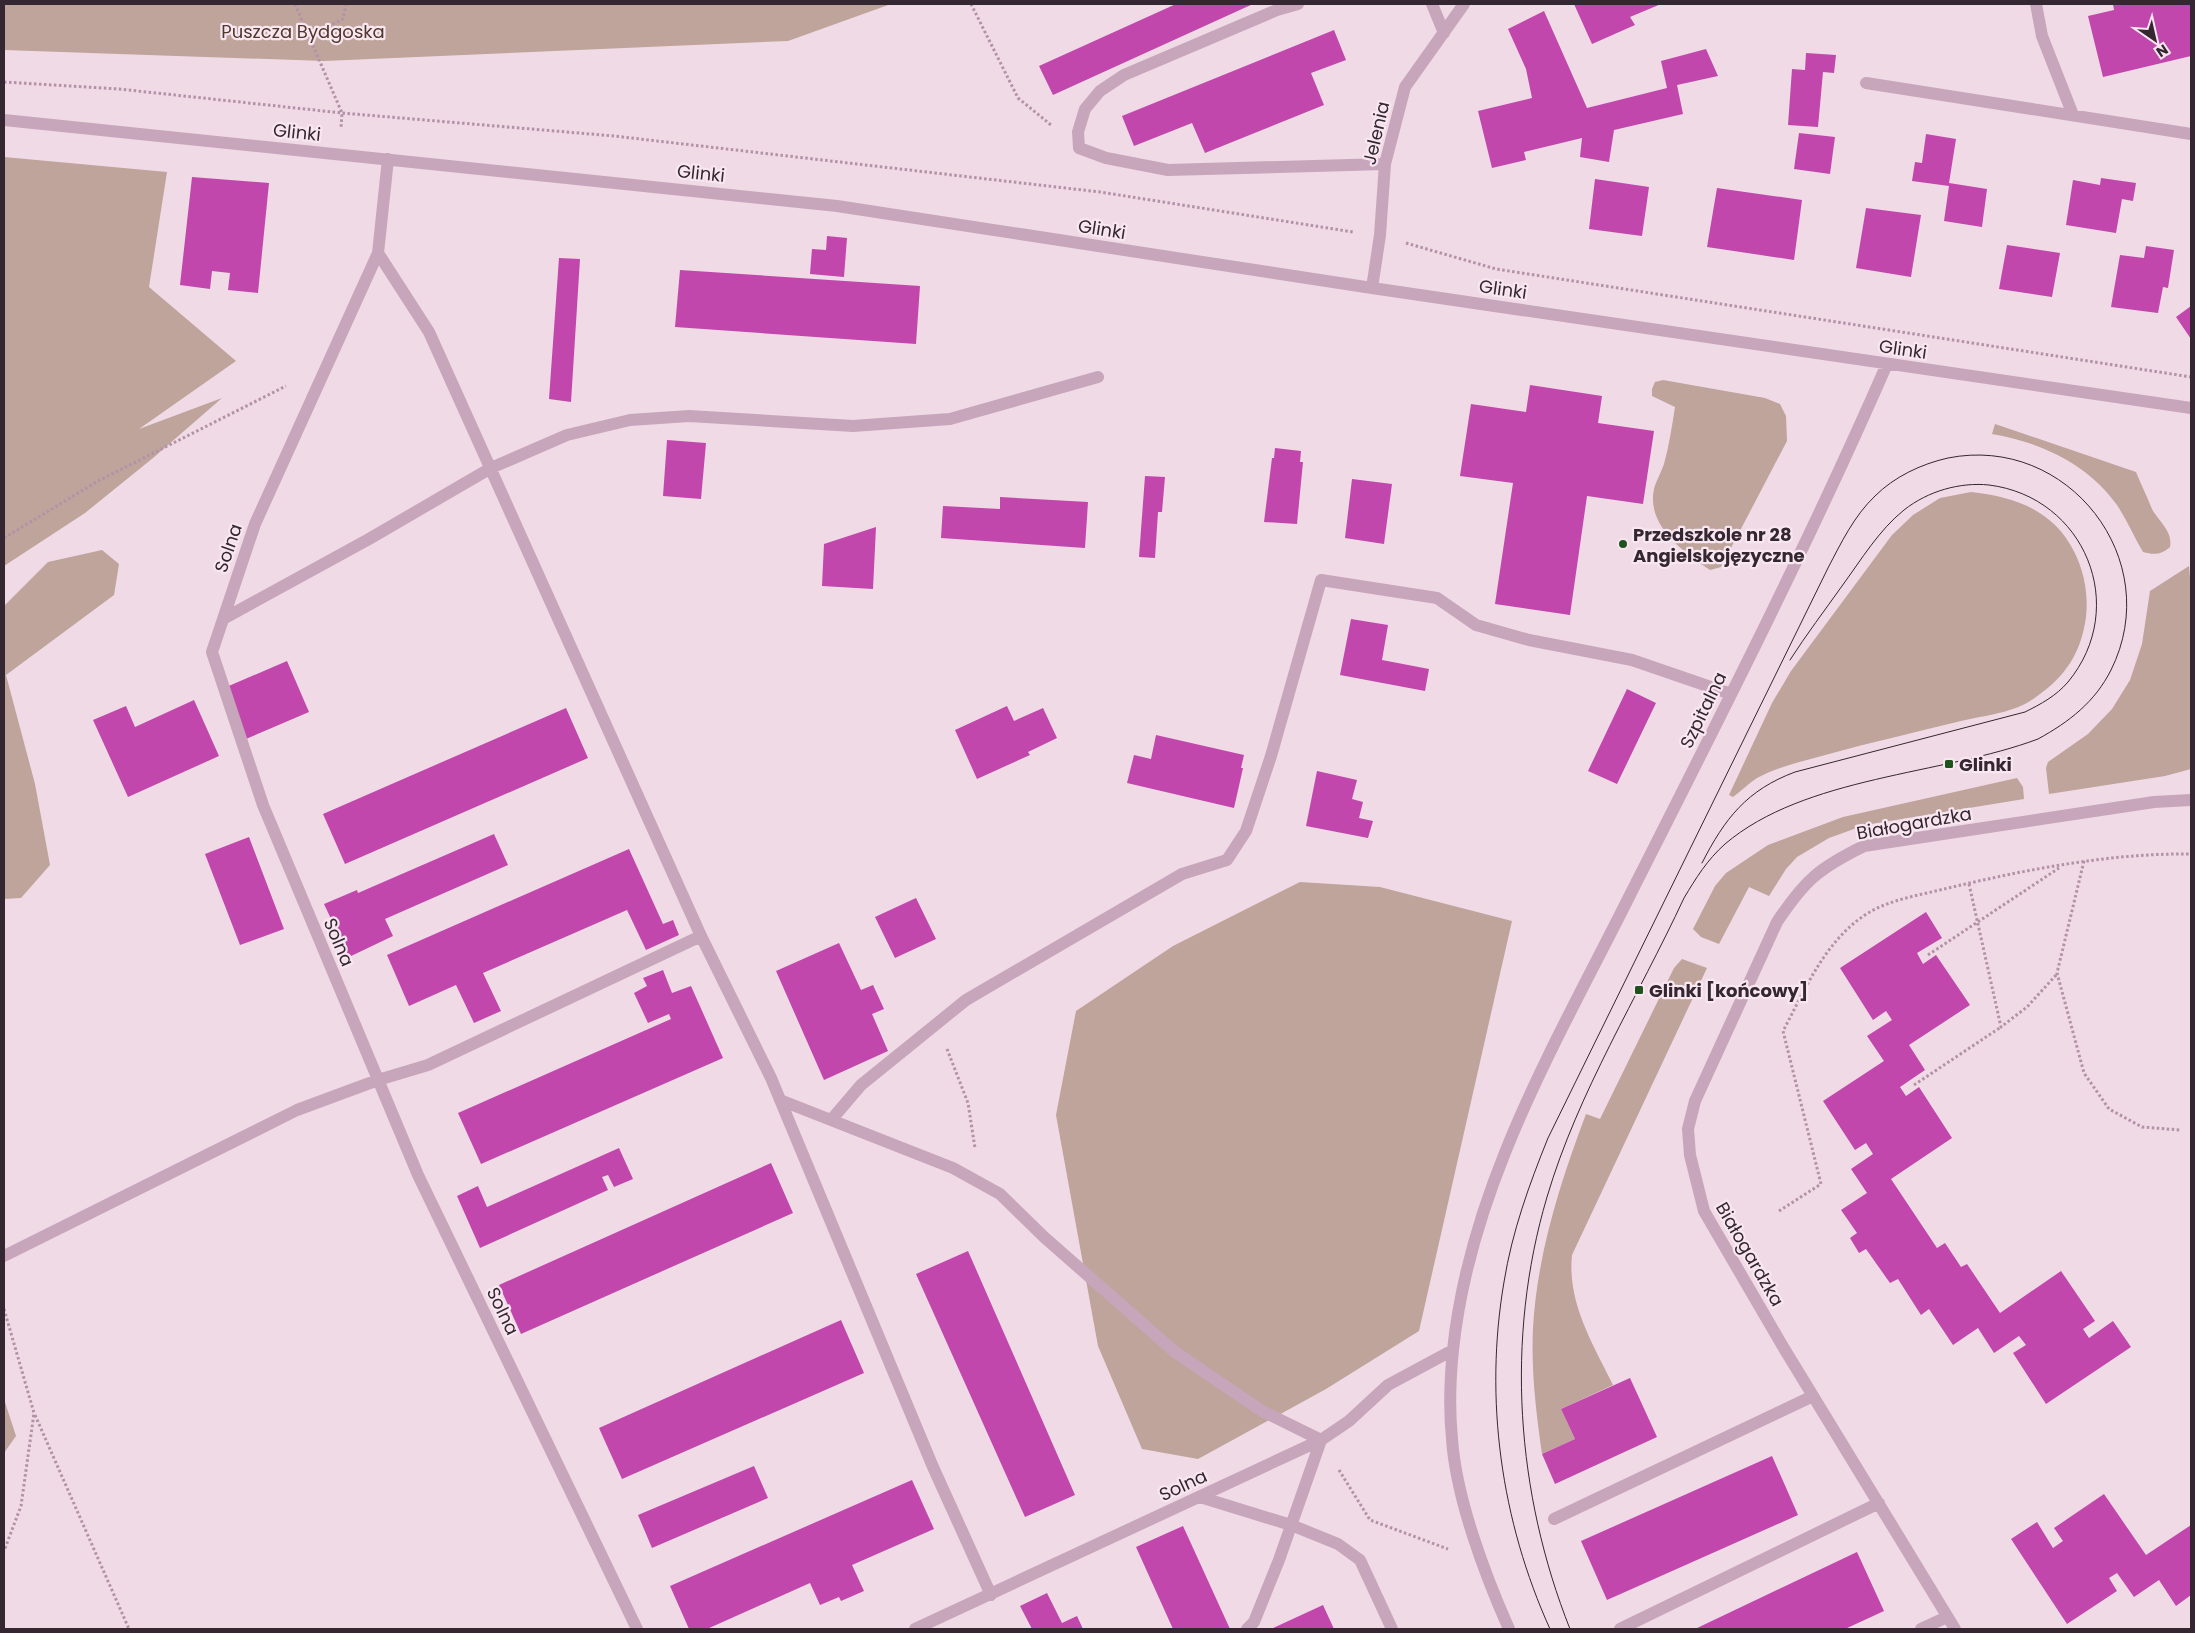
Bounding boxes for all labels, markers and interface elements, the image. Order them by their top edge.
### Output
north arrow [2130,15,2180,65]
park label: Puszcza Bydgoska [221,19,385,44]
text: N [2152,40,2172,62]
street label: Jelenia [1357,99,1395,167]
street label: Glinki [272,117,322,147]
street label: Glinki [676,158,726,188]
street label: Glinki [1076,213,1128,245]
street label: Glinki [1477,273,1529,305]
street label: Glinki [1877,333,1929,365]
street label: Solna [208,520,248,576]
place label: Przedszkole nr 28 Angielskojęzyczne [1633,522,1805,568]
marker: Przedszkole nr 28 Angielskojęzyczne [1617,538,1629,550]
street label: Szpitalna [1674,668,1732,752]
place label: Glinki [1959,752,2012,777]
marker: Glinki [1943,758,1955,770]
street label: Białogardzka [1854,801,1974,845]
street label: Solna [318,914,360,970]
place label: Glinki [końcowy] [1649,978,1808,1003]
marker: Glinki [końcowy] [1633,984,1645,996]
street label: Białogardzka [1710,1197,1790,1311]
street label: Solna [481,1283,525,1339]
street label: Solna [1155,1463,1211,1507]

